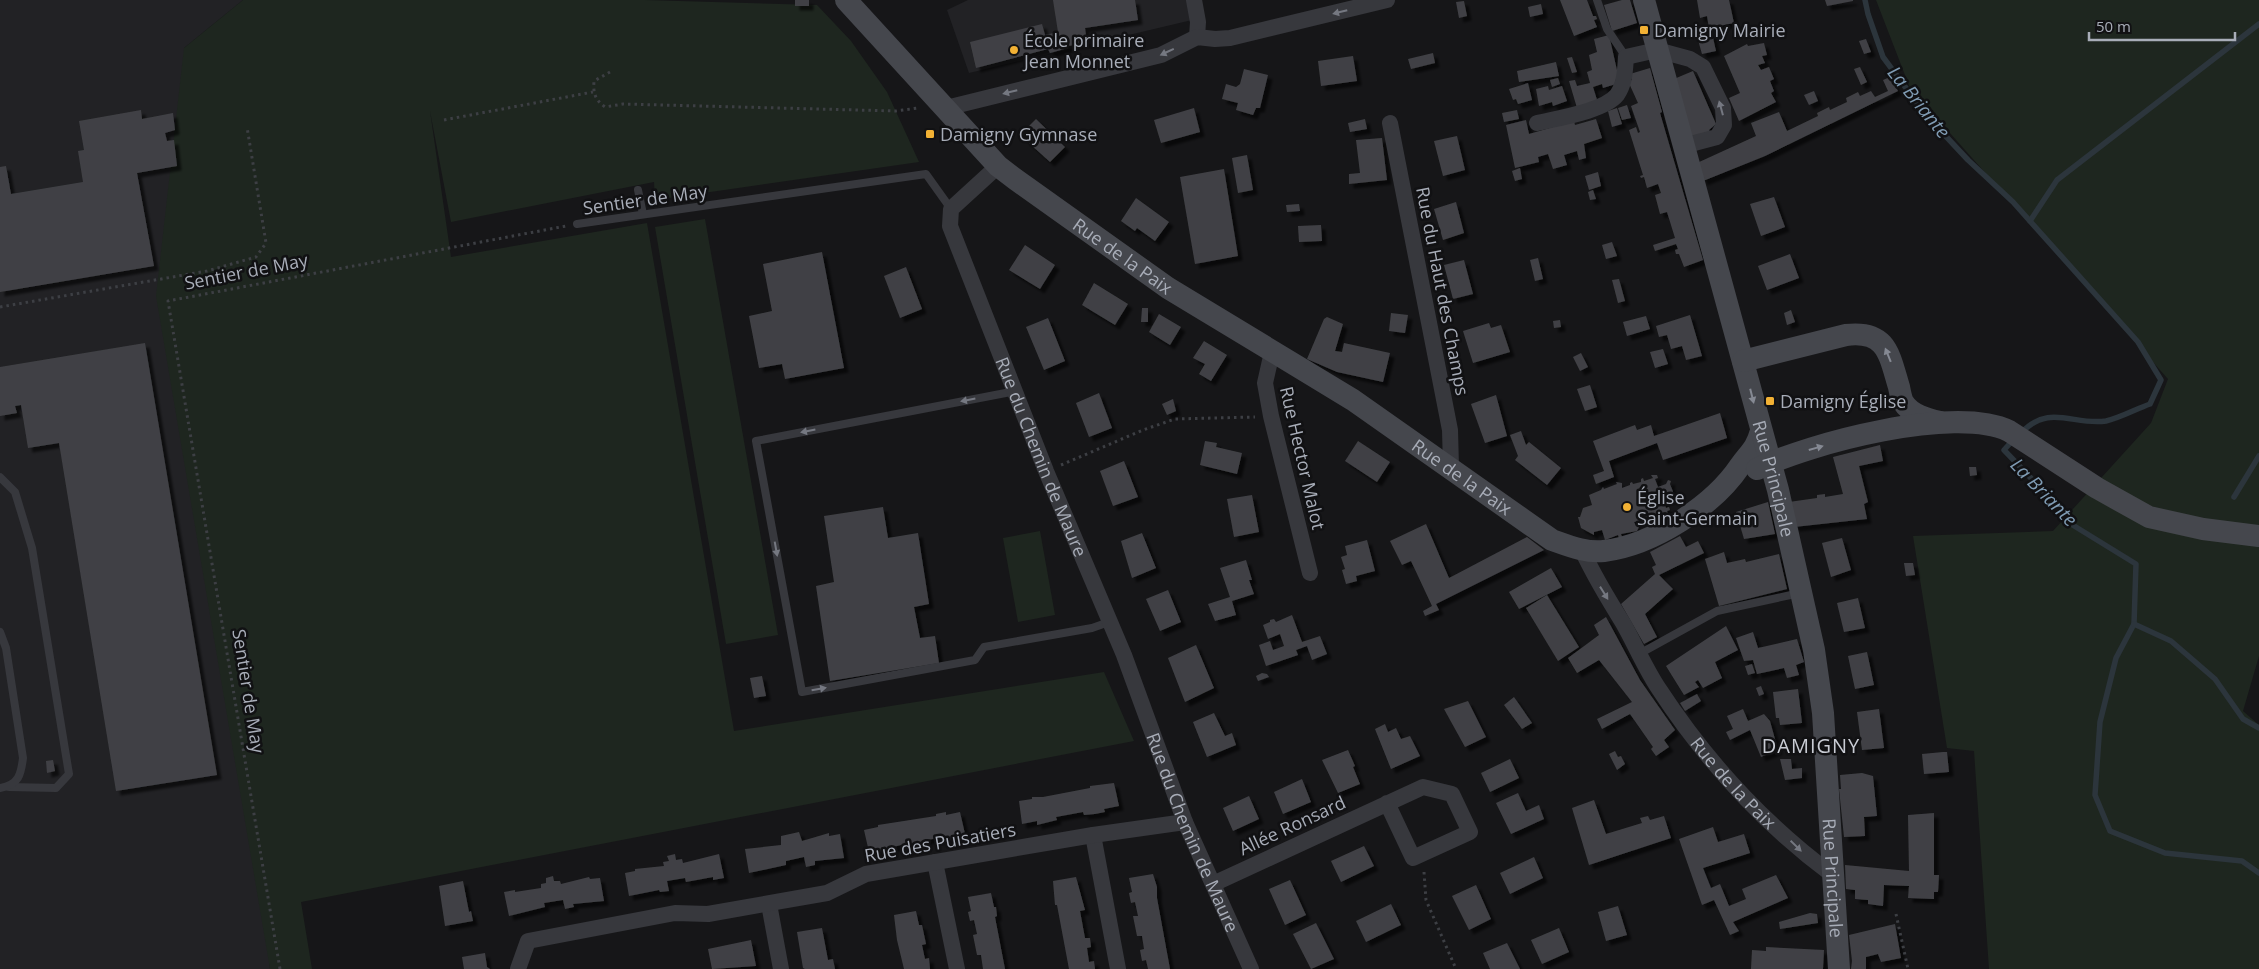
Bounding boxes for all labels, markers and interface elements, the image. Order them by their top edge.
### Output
one-way arrow [1332,8,1347,16]
scale bar [2089,10,2235,42]
text: 50 m [2096,16,2131,36]
place label: Damigny Mairie [1654,18,1786,42]
marker: Damigny Mairie [1638,24,1650,36]
place label: École primaire Jean Monnet [1022,28,1144,73]
marker: École primaire Jean Monnet [1008,44,1020,56]
one-way arrow [1160,48,1174,56]
water label: La Briante [1882,60,1956,144]
one-way arrow [1002,89,1017,97]
one-way arrow [1717,101,1725,116]
place label: Damigny Gymnase [940,122,1097,146]
marker: Damigny Gymnase [924,128,936,140]
street label: Sentier de May [581,178,710,220]
street label: Rue du Haut des Champs [1411,185,1475,397]
street label: Rue de la Paix [1068,212,1178,300]
street label: Sentier de May [182,247,311,295]
one-way arrow [1884,348,1892,362]
street label: Rue du Chemin de Maure [990,353,1093,560]
street label: Rue Hector Malot [1275,384,1331,532]
one-way arrow [1748,388,1756,403]
place label: Damigny Église [1780,389,1906,413]
marker: Damigny Église [1764,395,1776,407]
one-way arrow [960,396,976,404]
street label: Rue Principale [1747,418,1800,539]
one-way arrow [800,427,816,435]
street label: Rue de la Paix [1407,433,1517,521]
one-way arrow [1808,444,1823,452]
water label: La Briante [2005,452,2083,532]
place label: Église Saint-Germain [1637,485,1757,530]
marker: Église Saint-Germain [1621,501,1633,513]
one-way arrow [772,541,780,556]
one-way arrow [1600,587,1609,600]
street label: Sentier de May [227,627,271,756]
one-way arrow [811,684,827,692]
street label: Rue du Chemin de Maure [1141,729,1245,936]
street label: Rue de la Paix [1685,732,1782,835]
district label: DAMIGNY [1762,732,1860,759]
street label: Allée Ronsard [1235,790,1349,860]
street label: Rue des Puisatiers [862,817,1018,867]
street label: Rue Principale [1818,818,1849,938]
one-way arrow [1790,840,1802,852]

